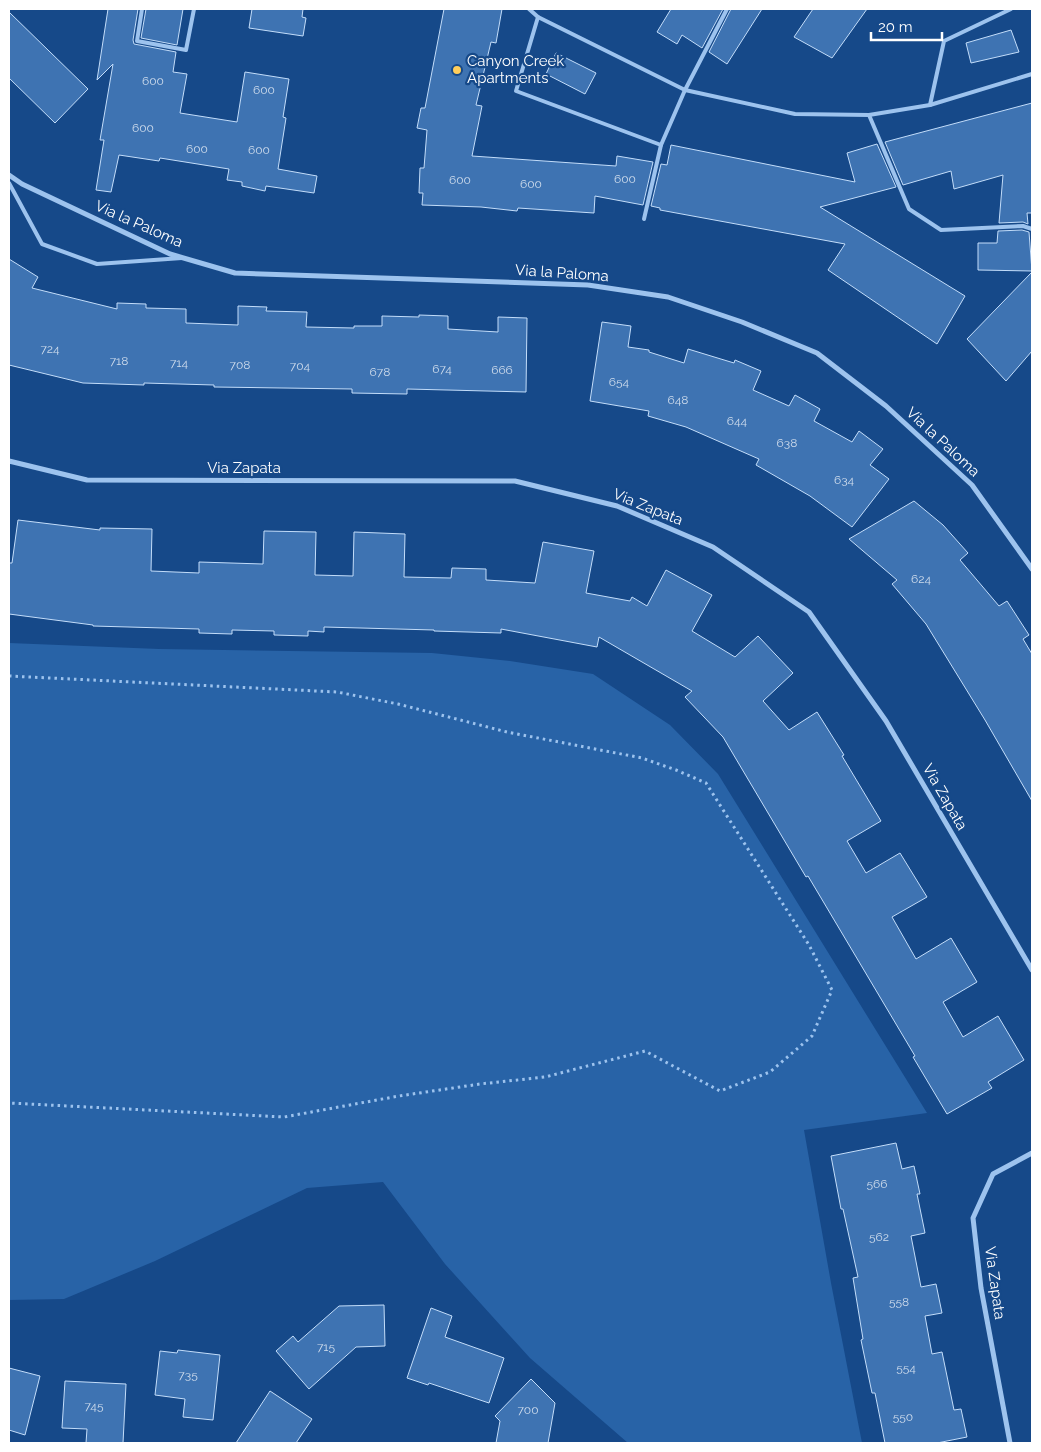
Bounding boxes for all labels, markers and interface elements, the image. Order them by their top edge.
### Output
scale bar [871,10,942,42]
text: 20 m [878,18,913,36]
place label: Canyon Creek Apartments [467,52,564,87]
marker: Canyon Creek Apartments [451,64,463,76]
house number: 600 [142,74,164,88]
house number: 600 [253,83,275,97]
house number: 600 [132,121,154,135]
house number: 600 [186,142,208,156]
house number: 600 [248,143,270,157]
house number: 600 [614,172,636,186]
house number: 600 [449,173,471,187]
house number: 600 [520,177,542,191]
street label: Via la Paloma [92,197,186,251]
street label: Via la Paloma [515,261,609,285]
house number: 724 [40,342,60,356]
house number: 718 [110,354,128,368]
house number: 714 [170,356,189,370]
house number: 708 [230,358,250,372]
house number: 704 [290,359,311,373]
house number: 674 [432,362,452,376]
house number: 666 [491,363,513,377]
house number: 678 [370,365,390,379]
house number: 654 [609,375,630,389]
house number: 648 [668,393,688,407]
street label: Via la Paloma [903,403,983,481]
house number: 644 [727,414,748,428]
house number: 638 [777,436,797,450]
street label: Via Zapata [207,459,281,477]
house number: 634 [834,473,855,487]
street label: Via Zapata [610,485,686,529]
house number: 624 [911,572,931,586]
street label: Via Zapata [919,761,971,833]
house number: 566 [866,1177,888,1191]
house number: 562 [869,1230,889,1244]
street label: Via Zapata [981,1245,1009,1321]
house number: 558 [889,1295,909,1309]
house number: 715 [317,1340,336,1354]
house number: 554 [896,1361,916,1375]
house number: 735 [178,1368,198,1382]
house number: 745 [85,1399,104,1413]
house number: 700 [517,1403,539,1417]
house number: 550 [893,1410,913,1424]

